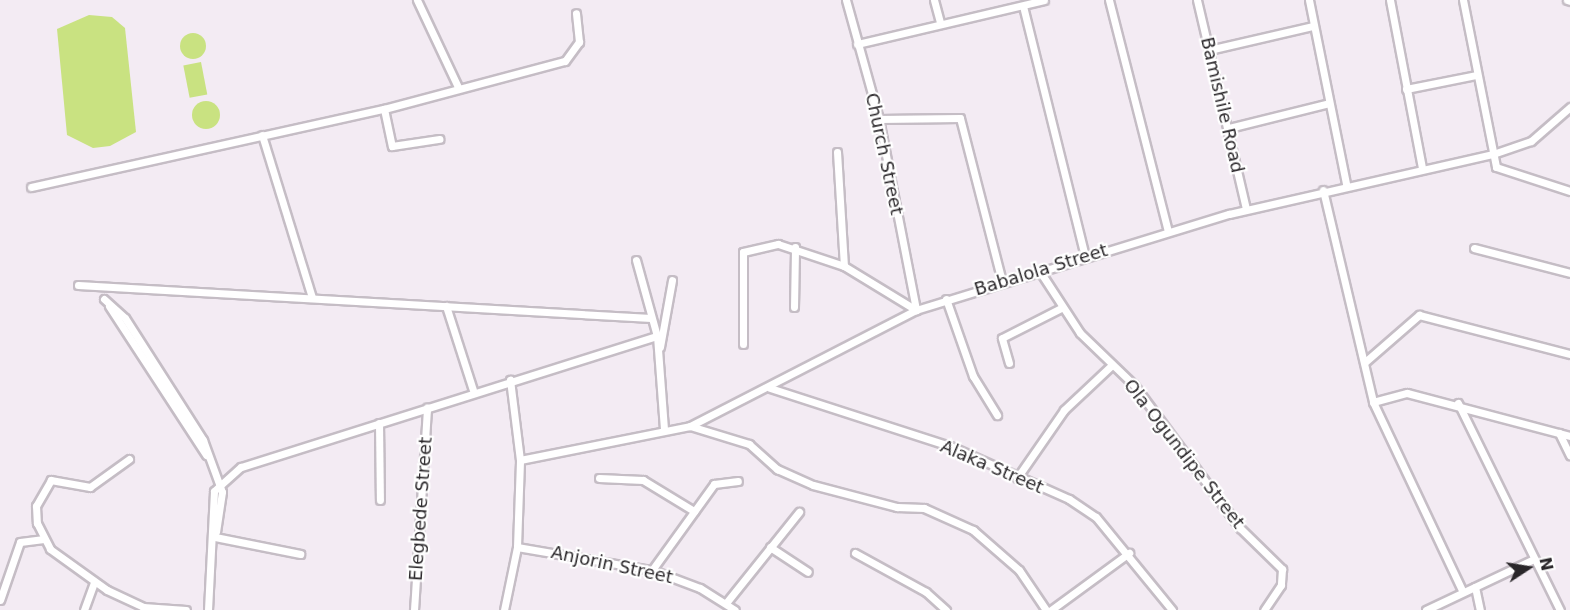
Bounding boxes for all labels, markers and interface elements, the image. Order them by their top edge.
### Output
street label: Bamishile Road [1196,35,1248,175]
street label: Church Street [861,91,907,217]
street label: Babalola Street [972,239,1110,301]
street label: Ola Ogundipe Street [1119,375,1249,533]
street label: Elegbede Street [405,436,437,582]
street label: Alaka Street [937,436,1047,498]
north arrow [1498,538,1558,598]
street label: Anjorin Street [549,542,675,588]
text: N [1535,556,1557,573]

